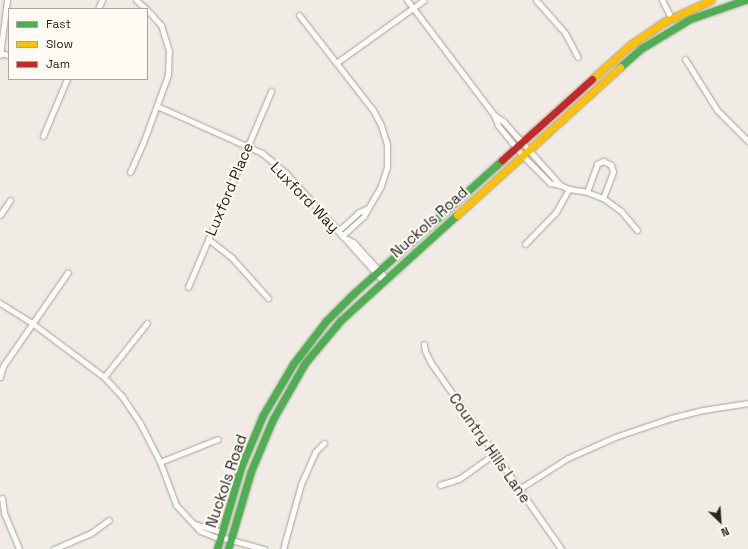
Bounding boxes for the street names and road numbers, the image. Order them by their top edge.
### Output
street label: Luxford Place [201,140,257,238]
street label: Luxford Way [267,158,343,236]
street label: Nuckols Road [387,183,471,261]
street label: Country Hills Lane [445,390,535,506]
street label: Nuckols Road [202,432,250,530]

